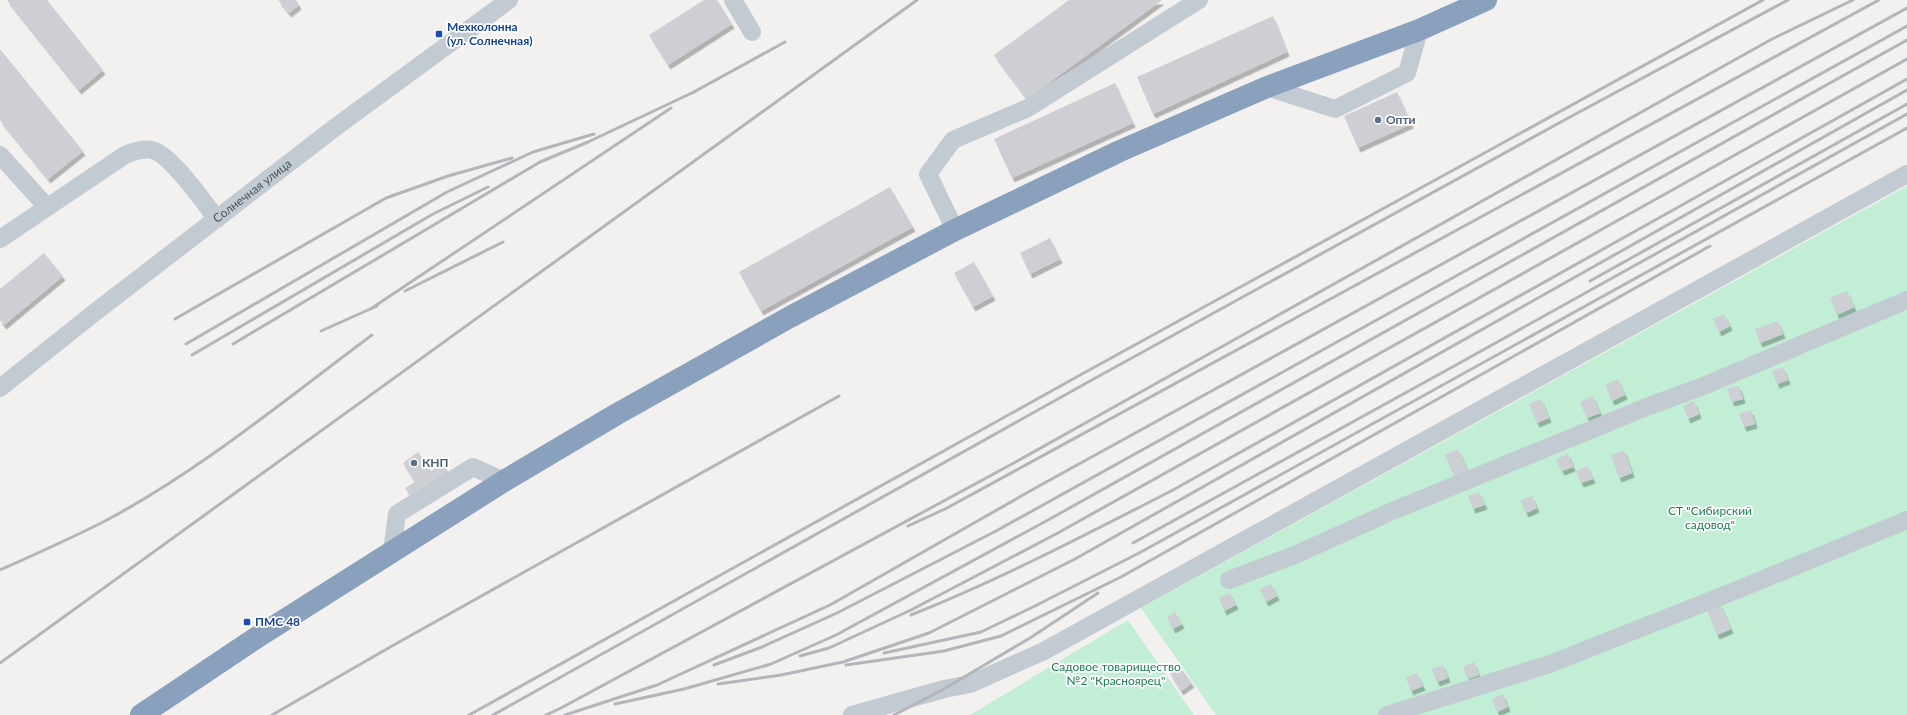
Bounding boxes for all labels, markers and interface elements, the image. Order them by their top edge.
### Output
place label: Мехколонна (ул. Солнечная) [447,19,532,48]
marker: Мехколонна (ул. Солнечная) [434,29,444,39]
place label: Опти [1386,112,1416,127]
marker: Опти [1373,115,1383,125]
street label: Солнечная улица [210,156,294,226]
place label: КНП [422,455,449,470]
marker: КНП [409,458,419,468]
park label: СТ "Сибирский садовод" [1668,503,1752,532]
place label: ПМС 48 [255,614,300,629]
marker: ПМС 48 [242,617,252,627]
park label: Садовое товарищество №2 "Красноярец" [1051,659,1181,688]

